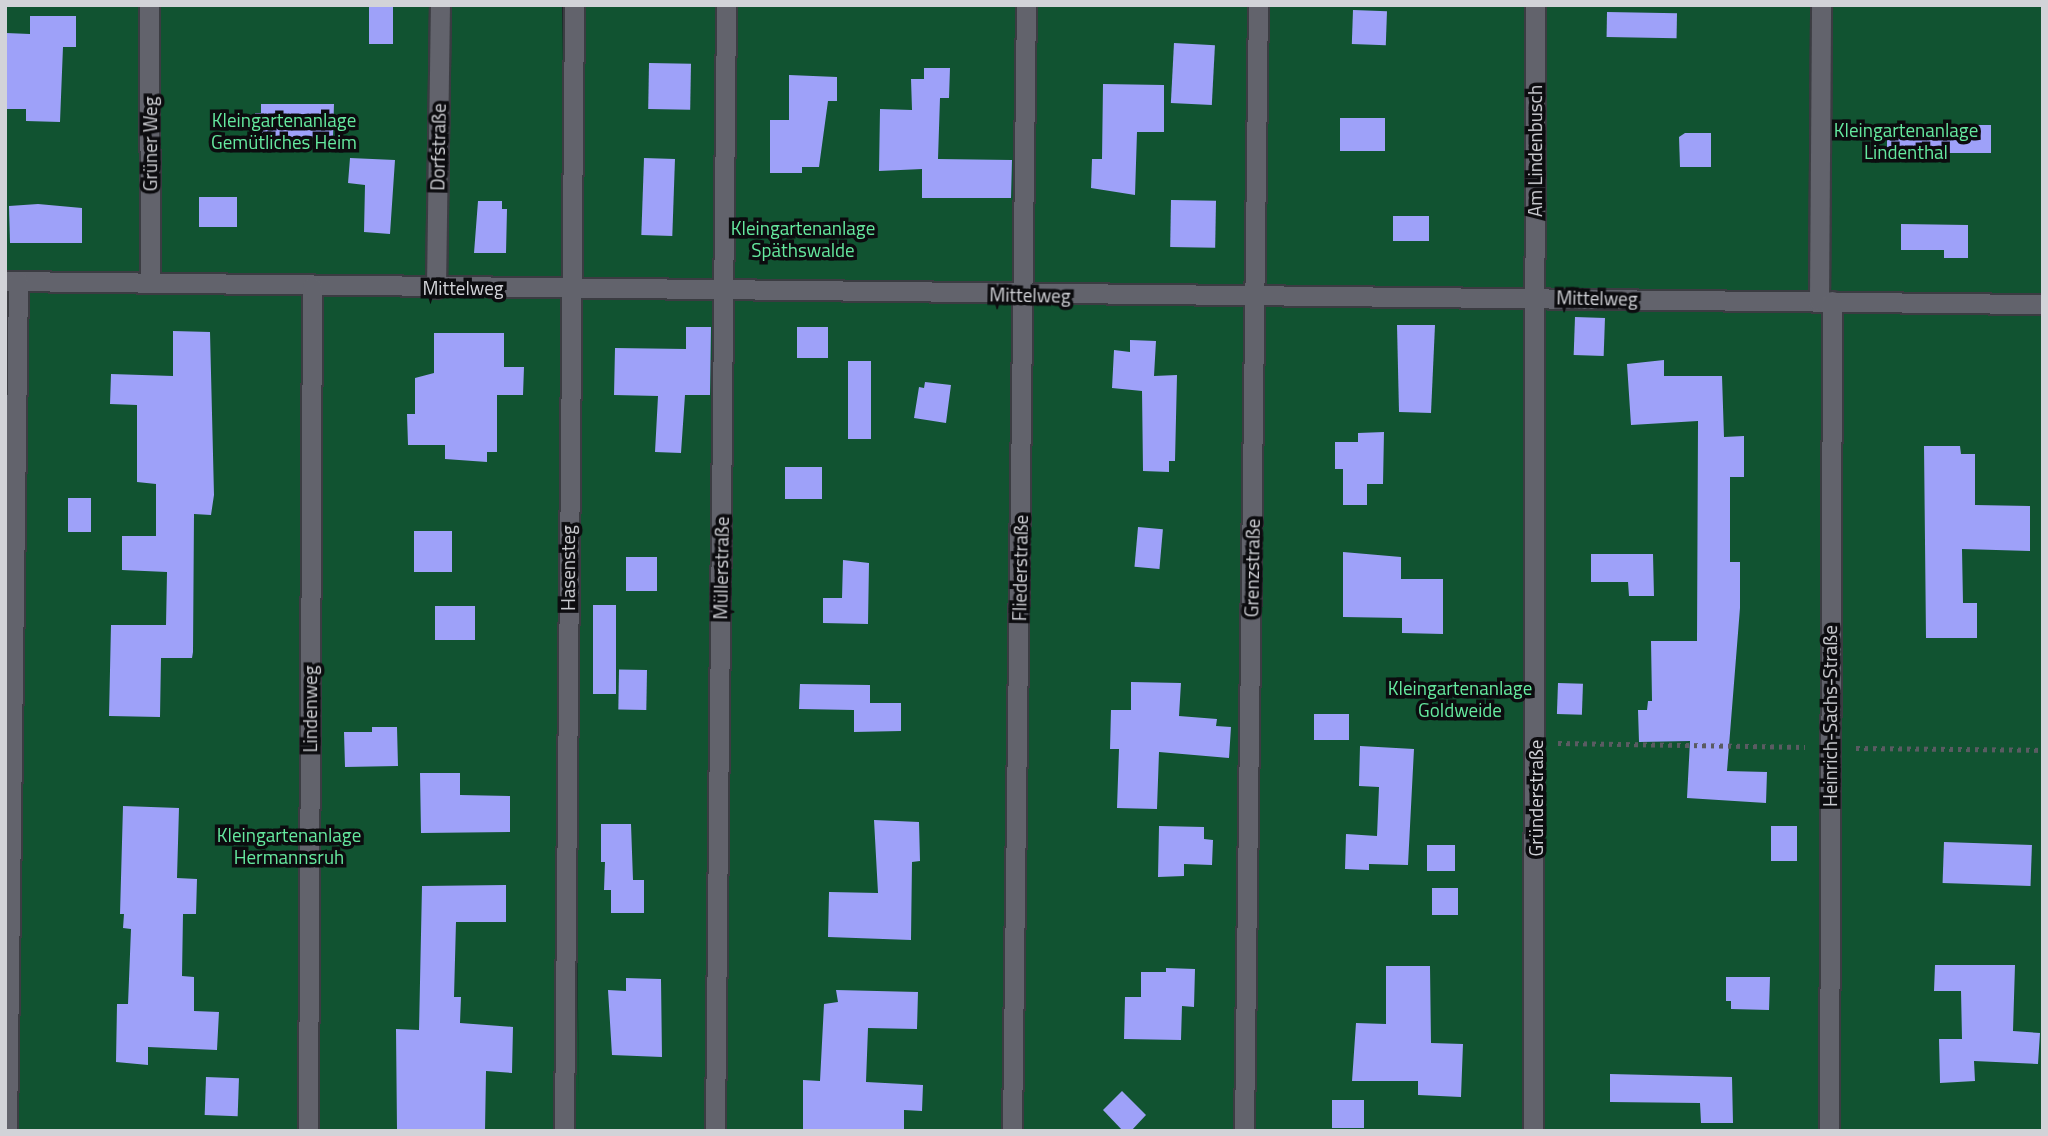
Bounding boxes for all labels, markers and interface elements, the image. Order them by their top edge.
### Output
street label: Am Lindenbusch [1524,85,1546,217]
street label: Grüner Weg [139,97,161,191]
street label: Dorfstraße [426,103,450,191]
park label: Kleingartenanlage Gemütliches Heim [211,109,357,153]
park label: Kleingartenanlage Lindenthal [1834,119,1978,163]
park label: Kleingartenanlage Späthswalde [731,217,875,261]
street label: Mittelweg [422,277,504,299]
street label: Mittelweg [989,283,1071,307]
street label: Mittelweg [1556,286,1638,310]
street label: Fliederstraße [1008,515,1032,621]
street label: Müllerstraße [709,516,733,620]
street label: Grenzstraße [1240,518,1264,618]
street label: Hasensteg [557,525,579,611]
street label: Heinrich-Sachs-Straße [1819,625,1841,807]
street label: Lindenweg [299,666,321,752]
park label: Kleingartenanlage Goldweide [1388,677,1532,721]
street label: Gründerstraße [1525,740,1547,856]
park label: Kleingartenanlage Hermannsruh [217,824,361,868]

